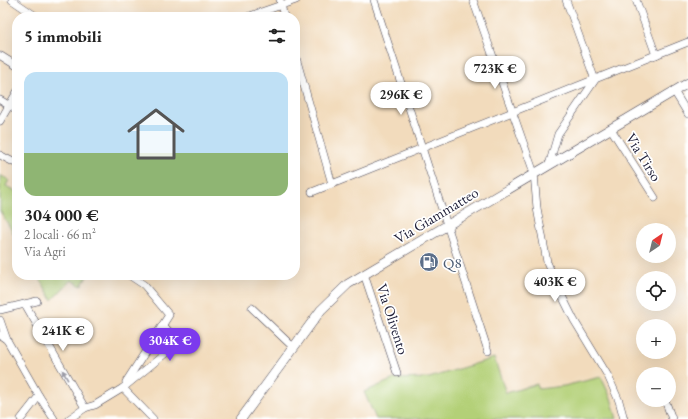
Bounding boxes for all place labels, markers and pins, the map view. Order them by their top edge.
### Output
pin: 723K € [462,56,528,90]
pin: 296K € [368,82,434,116]
fuel station icon: Q8 [418,251,440,273]
place label: Q8 [443,253,462,272]
pin: 403K € [522,269,588,303]
pin: 241K € [30,318,96,352]
pin: 304K € [137,328,203,362]

